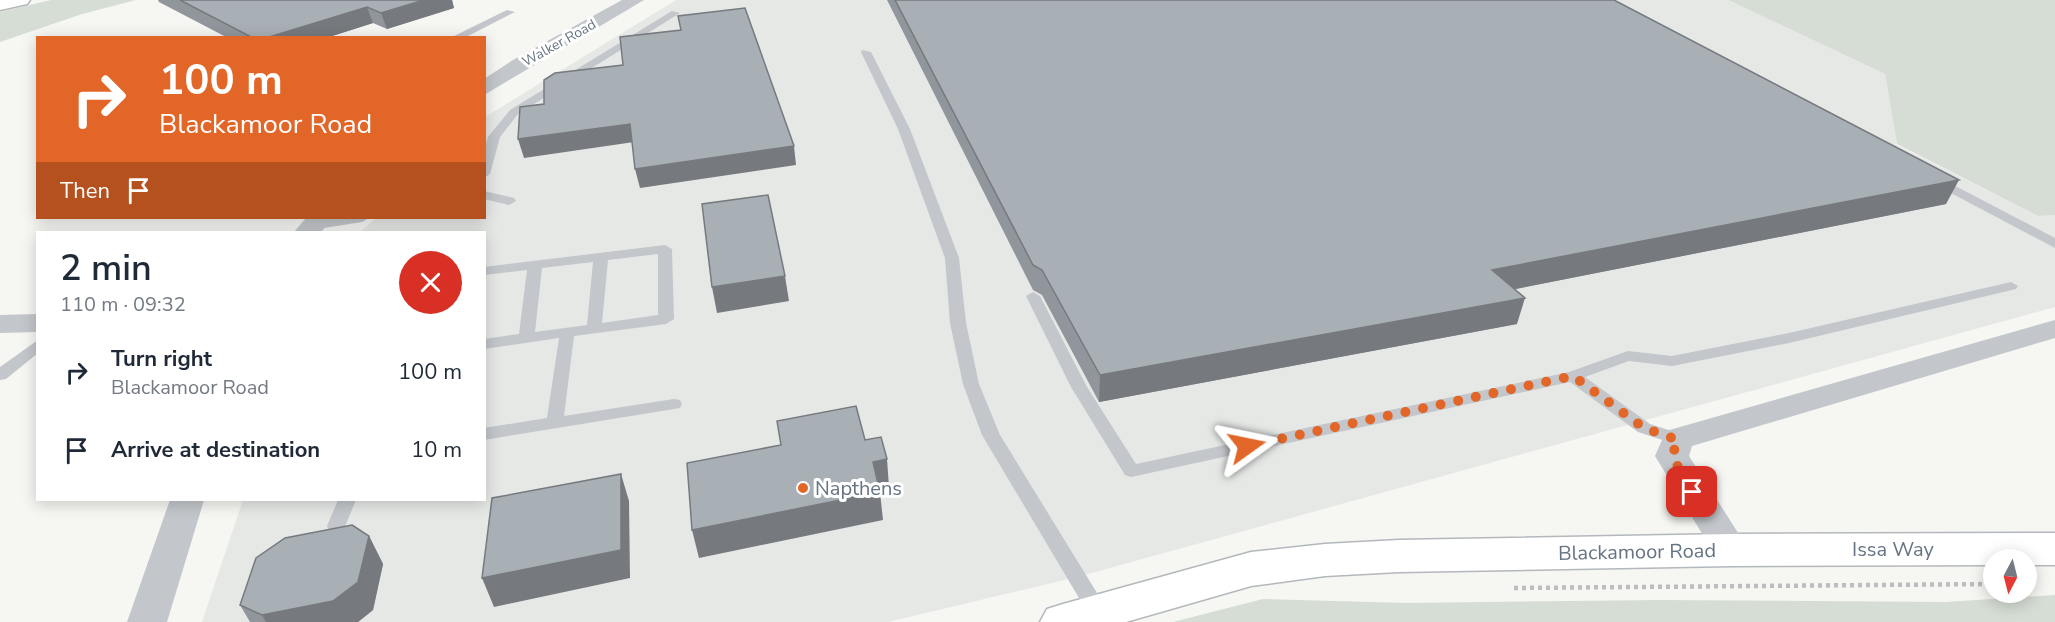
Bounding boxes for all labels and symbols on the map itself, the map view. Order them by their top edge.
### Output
street label: Walker Road [519,15,599,71]
position arrow [1215,414,1279,478]
pin [1666,466,1717,517]
place label: Napthens [815,475,902,502]
marker: Napthens [796,481,810,495]
street label: Issa Way [1852,536,1935,563]
street label: Blackamoor Road [1558,537,1716,567]
north arrow [1983,549,2037,603]

